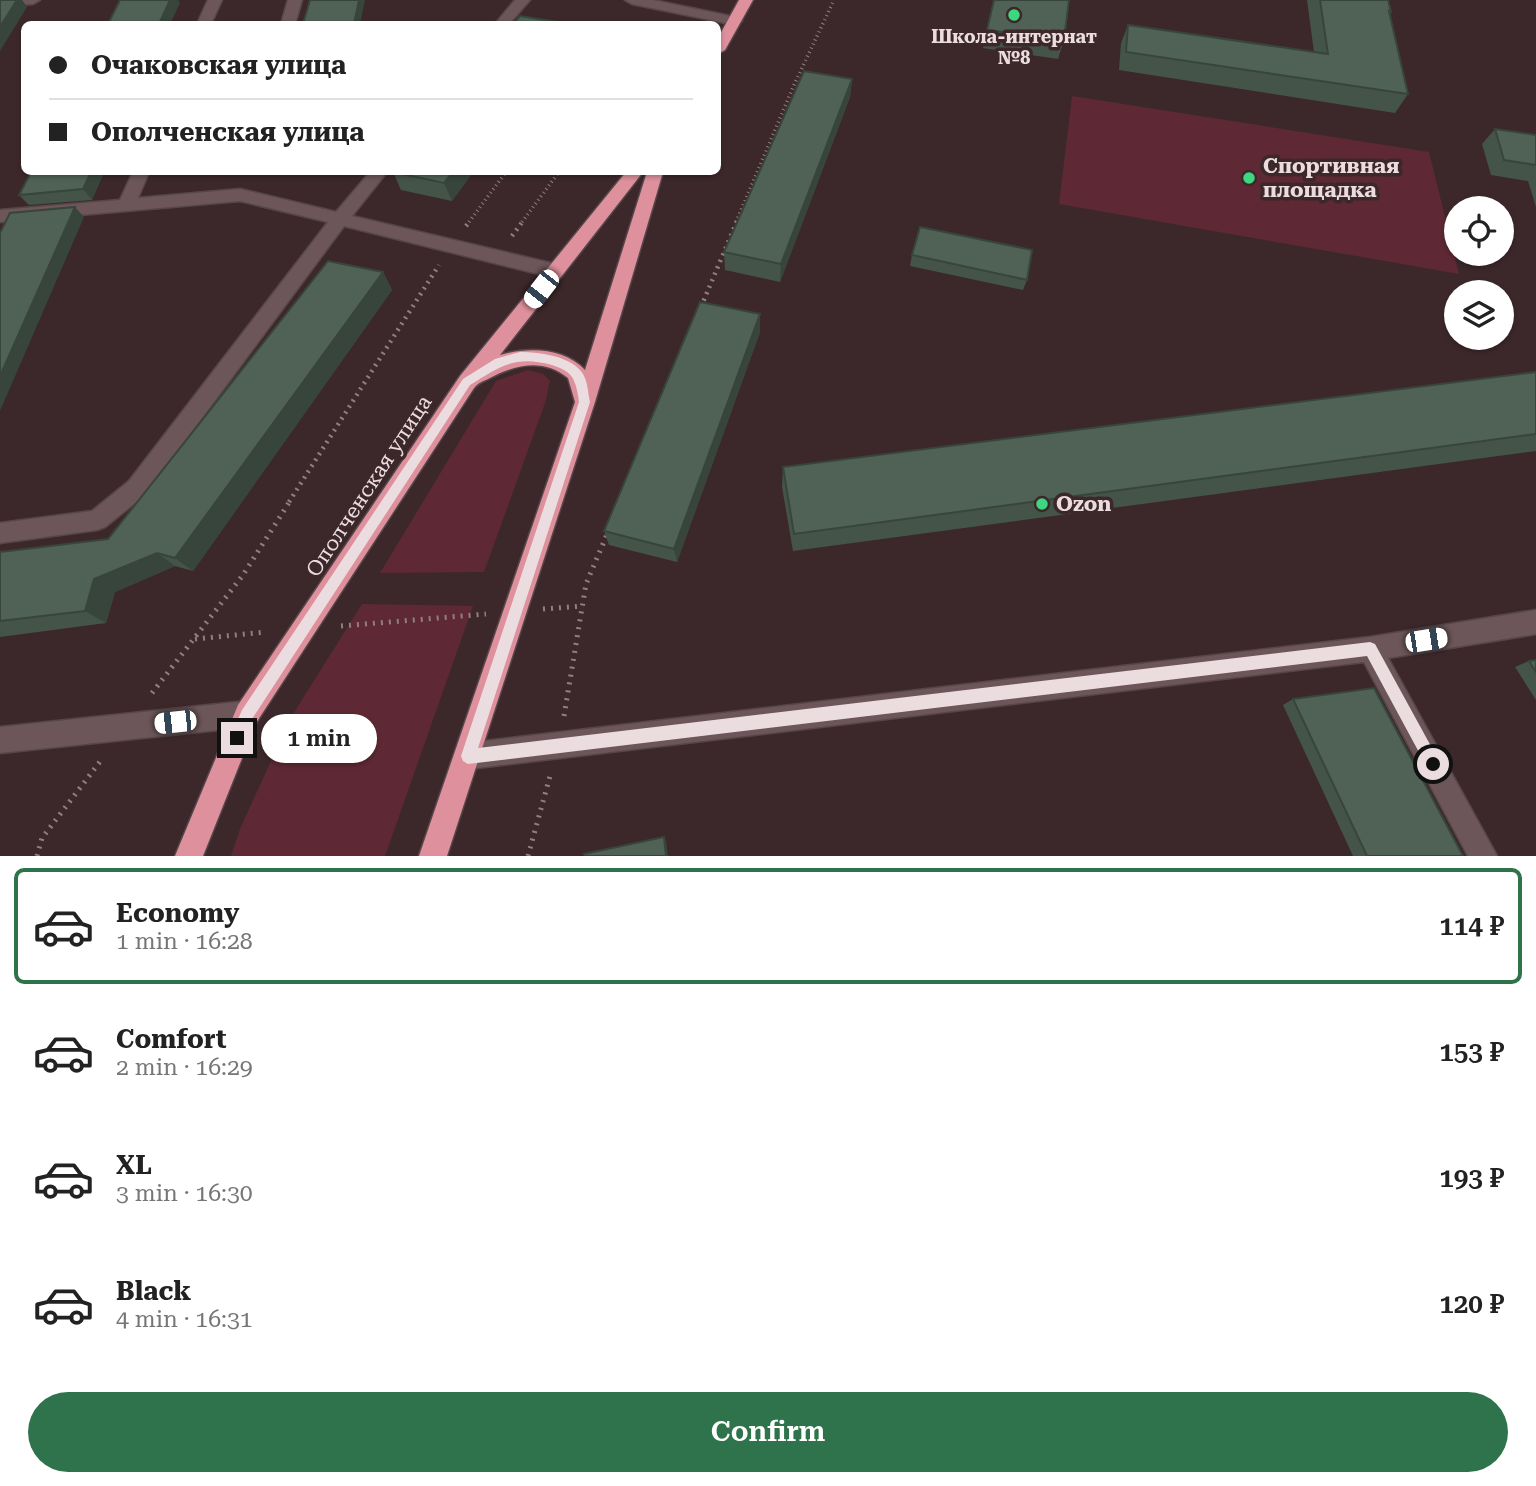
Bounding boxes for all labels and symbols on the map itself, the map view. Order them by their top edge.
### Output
marker: Школа-интернат №8 [1006,7,1022,23]
place label: Школа-интернат №8 [931,26,1097,68]
place label: Спортивная площадка [1263,154,1399,202]
marker: Спортивная площадка [1241,170,1257,186]
car [520,266,563,312]
street label: Ополченская улица [301,390,437,581]
place label: Ozon [1056,492,1111,516]
marker: Ozon [1034,496,1050,512]
car [1404,626,1449,654]
car [154,709,197,735]
callout: 1 min [262,714,377,762]
route end [221,722,253,754]
route start [1417,748,1449,780]

